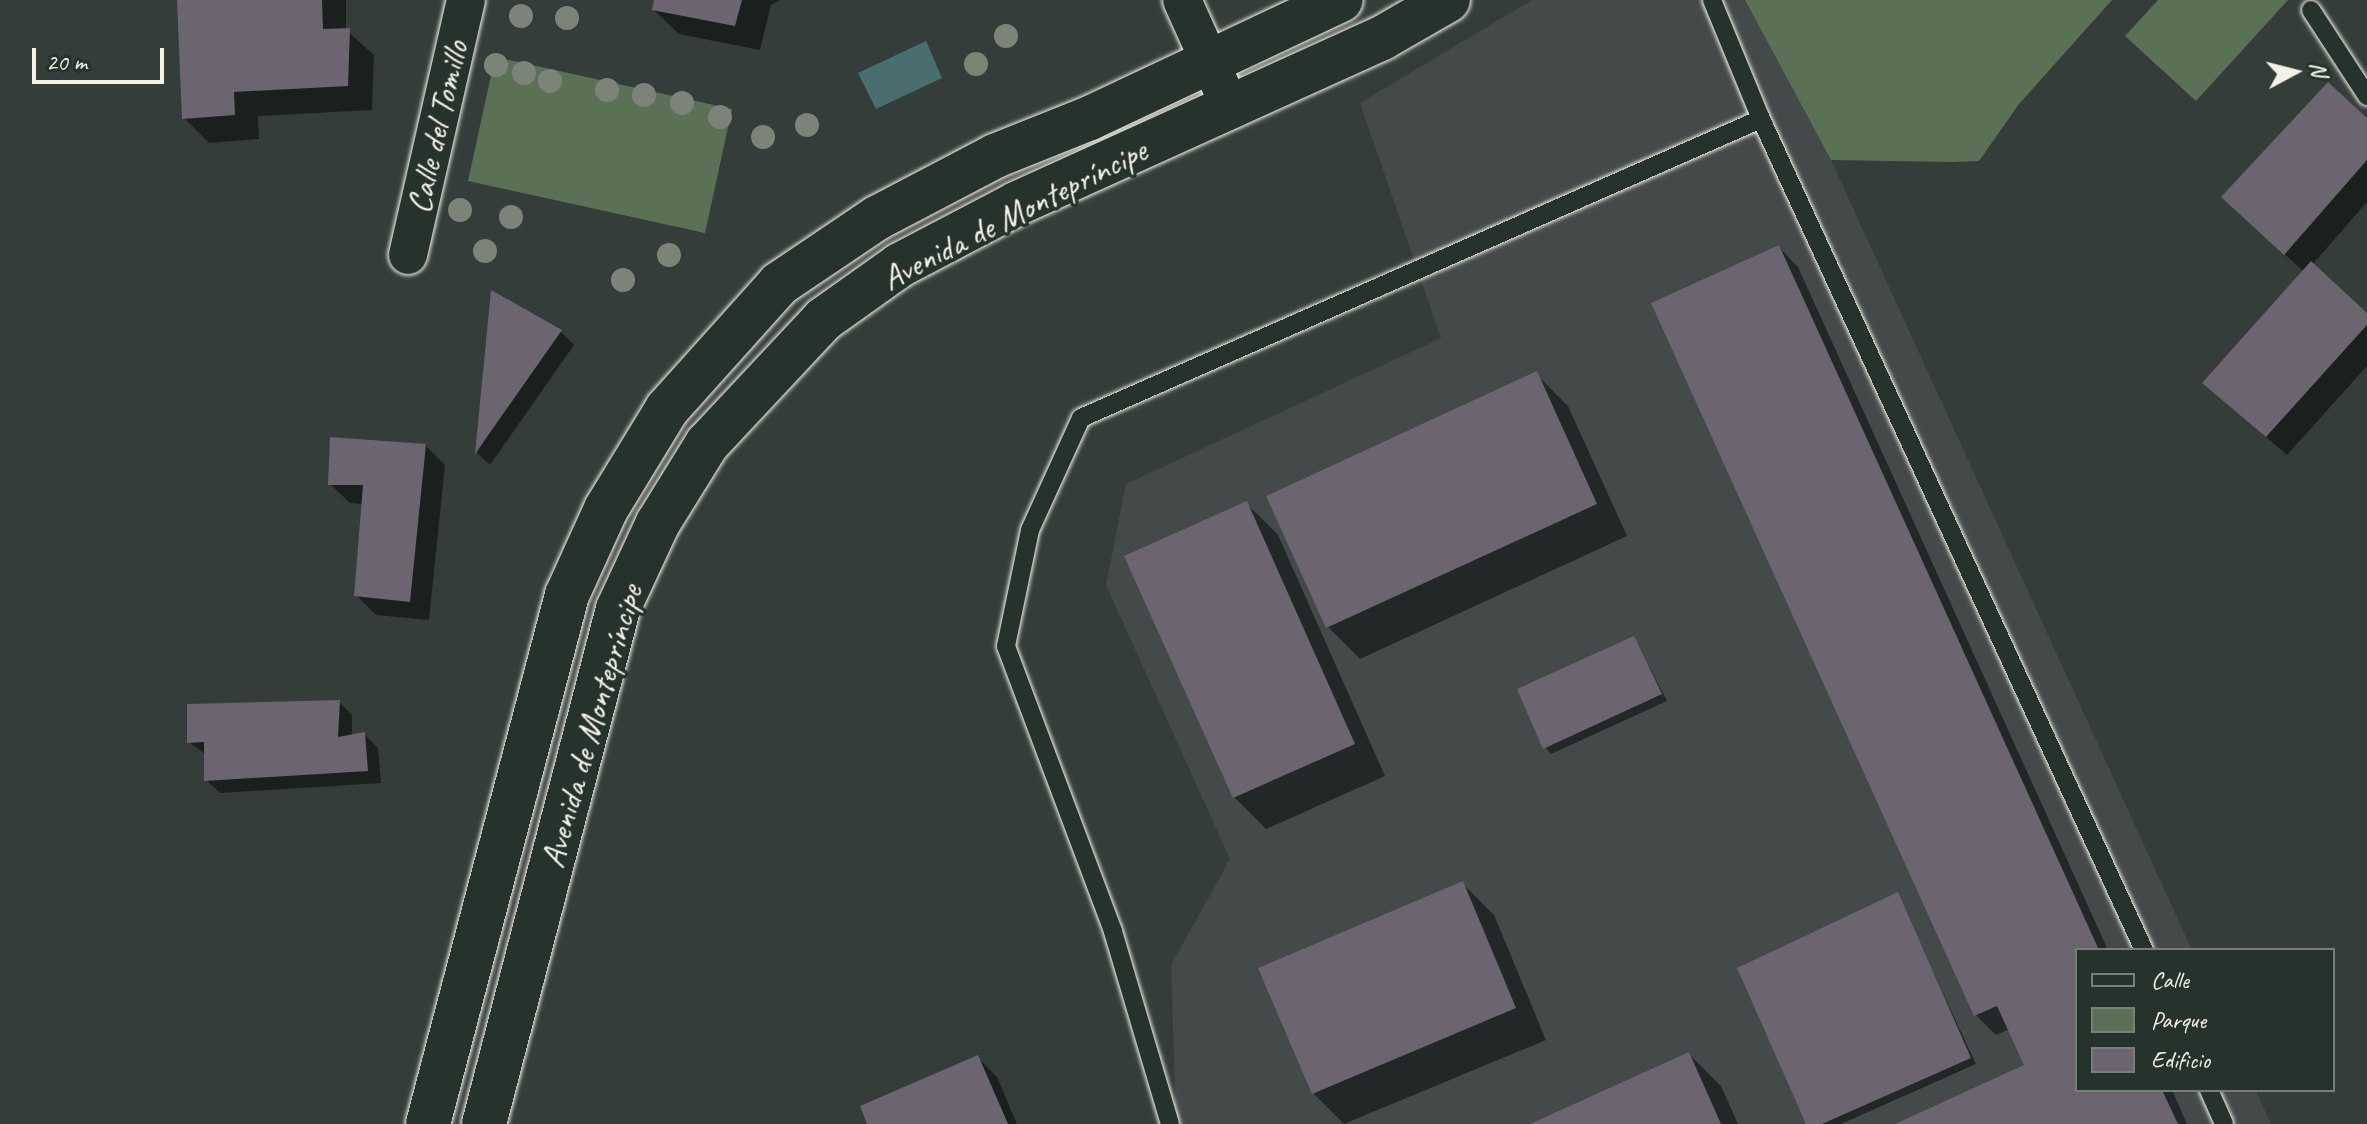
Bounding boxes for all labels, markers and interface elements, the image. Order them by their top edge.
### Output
scale bar [36,32,168,82]
north arrow [2255,32,2335,112]
street label: Calle del Tomillo [398,38,476,216]
text: 20 m [46,47,87,77]
text: N [2304,61,2334,78]
street label: Avenida de Montepríncipe [875,130,1153,298]
street label: Avenida de Montepríncipe [531,580,651,872]
legend [2075,948,2335,1092]
text: Calle [2151,965,2189,995]
text: Parque [2151,1005,2206,1035]
text: Edificio [2151,1045,2210,1075]

